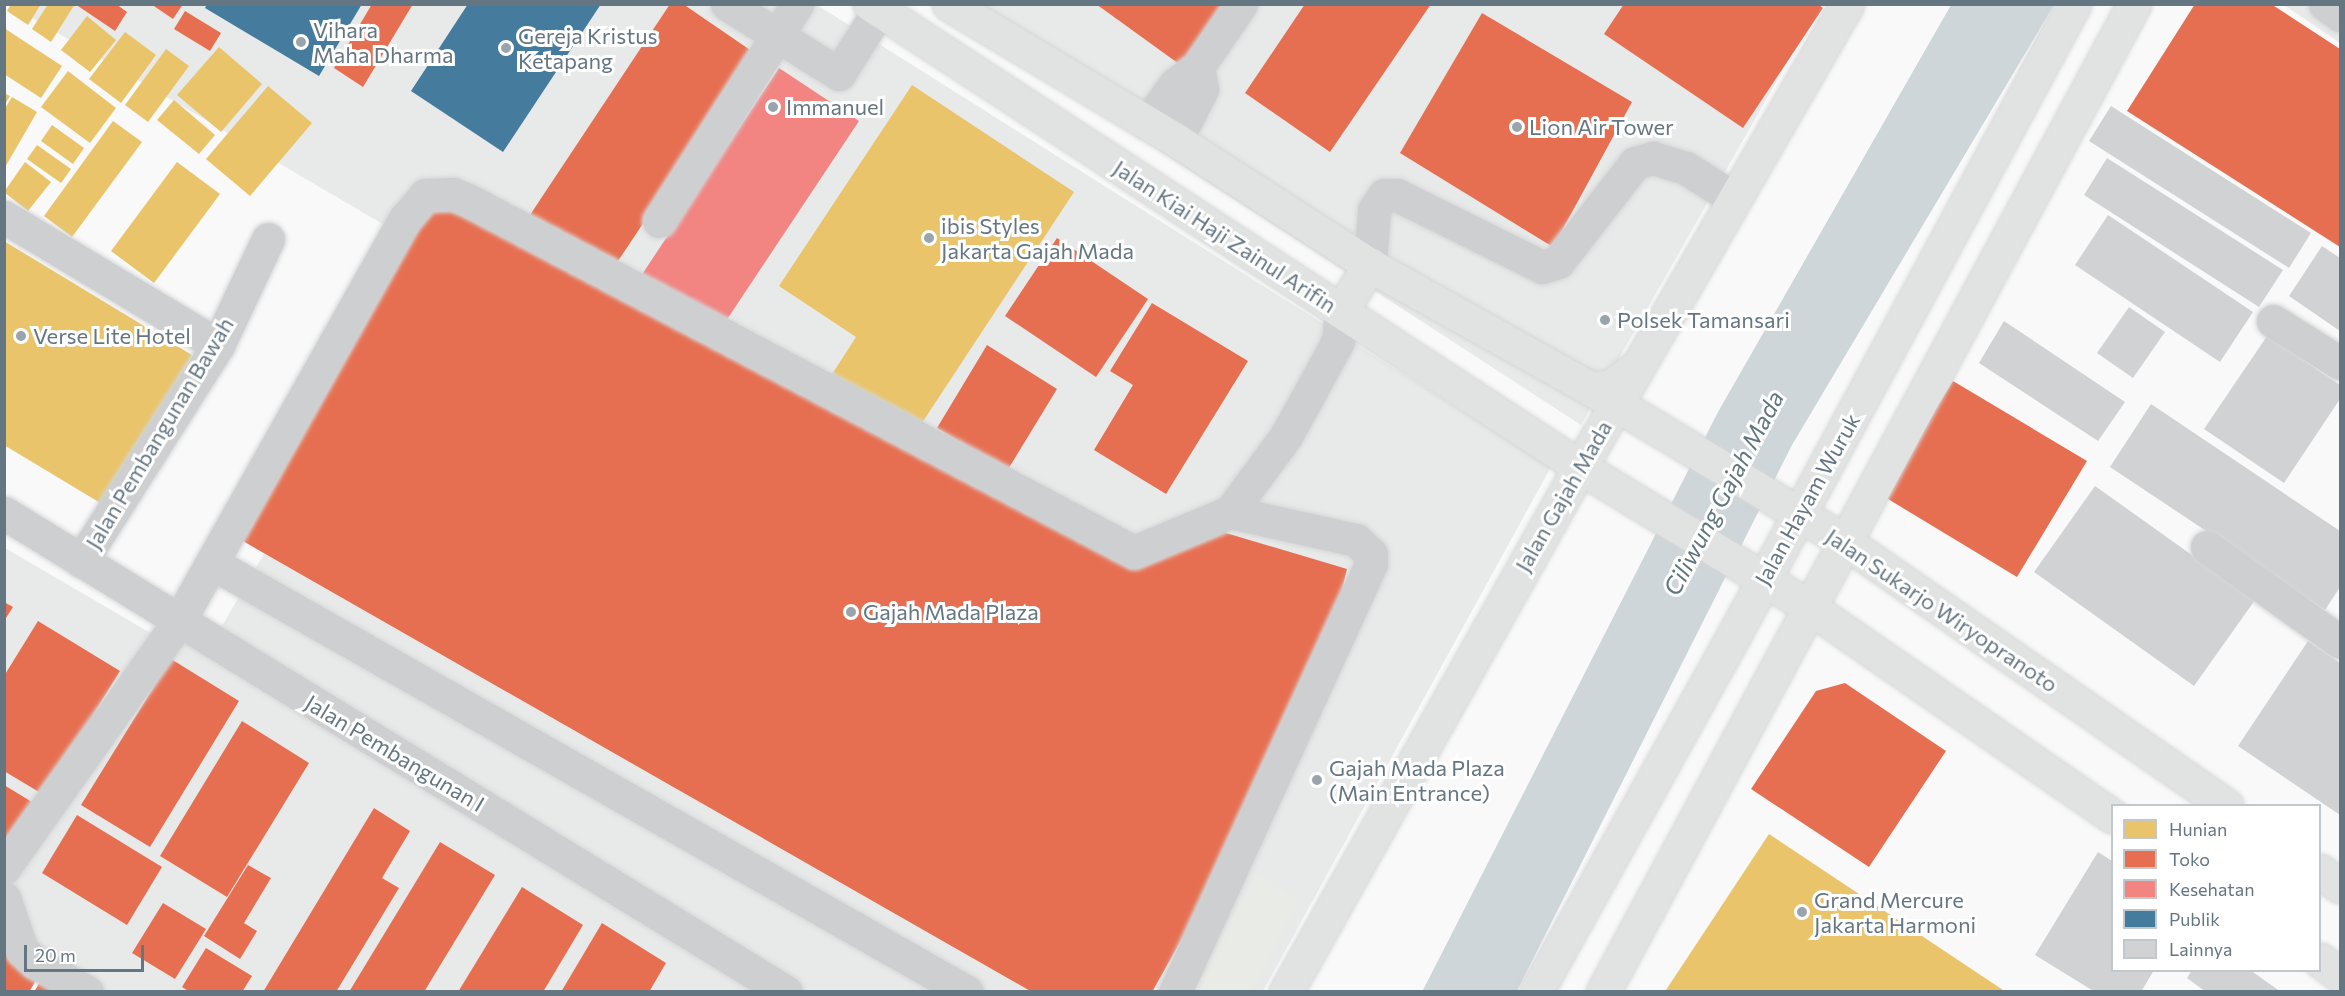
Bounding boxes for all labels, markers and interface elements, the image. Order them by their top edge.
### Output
place label: Vihara Maha Dharma [313,16,453,68]
place label: Gereja Kristus Ketapang [518,22,658,74]
marker: Vihara Maha Dharma [294,35,308,49]
marker: Gereja Kristus Ketapang [499,41,513,55]
place label: Immanuel [786,94,884,120]
marker: Immanuel [764,98,782,116]
place label: Lion Air Tower [1529,114,1674,140]
marker: Lion Air Tower [1510,120,1524,134]
street label: Jalan Kiai Haji Zainul Arifin [1109,154,1341,318]
place label: ibis Styles Jakarta Gajah Mada [941,212,1134,264]
marker: ibis Styles Jakarta Gajah Mada [922,231,936,245]
place label: Polsek Tamansari [1617,307,1790,333]
street label: Jalan Pembangunan Bawah [79,313,239,553]
marker: Polsek Tamansari [1598,313,1612,327]
place label: Verse Lite Hotel [33,323,191,349]
marker: Verse Lite Hotel [14,329,28,343]
water label: Ciliwung Gajah Mada [1657,386,1789,600]
street label: Jalan Hayam Wuruk [1749,409,1865,589]
street label: Jalan Gajah Mada [1509,416,1617,576]
street label: Jalan Sukarjo Wiryopranoto [1821,522,2063,698]
place label: Gajah Mada Plaza [863,599,1039,625]
marker: Gajah Mada Plaza [844,605,858,619]
street label: Jalan Pembangunan I [301,689,489,817]
place label: Gajah Mada Plaza (Main Entrance) [1329,754,1505,806]
marker: Gajah Mada Plaza (Main Entrance) [1310,773,1324,787]
legend [2111,804,2321,972]
text: Hunian [2169,818,2227,840]
text: Toko [2169,848,2210,870]
text: Kesehatan [2169,878,2254,900]
place label: Grand Mercure Jakarta Harmoni [1814,886,1976,938]
marker: Grand Mercure Jakarta Harmoni [1795,905,1809,919]
text: Publik [2169,908,2220,930]
scale bar [27,933,147,971]
text: Lainnya [2169,938,2232,960]
text: 20 m [35,944,76,966]

